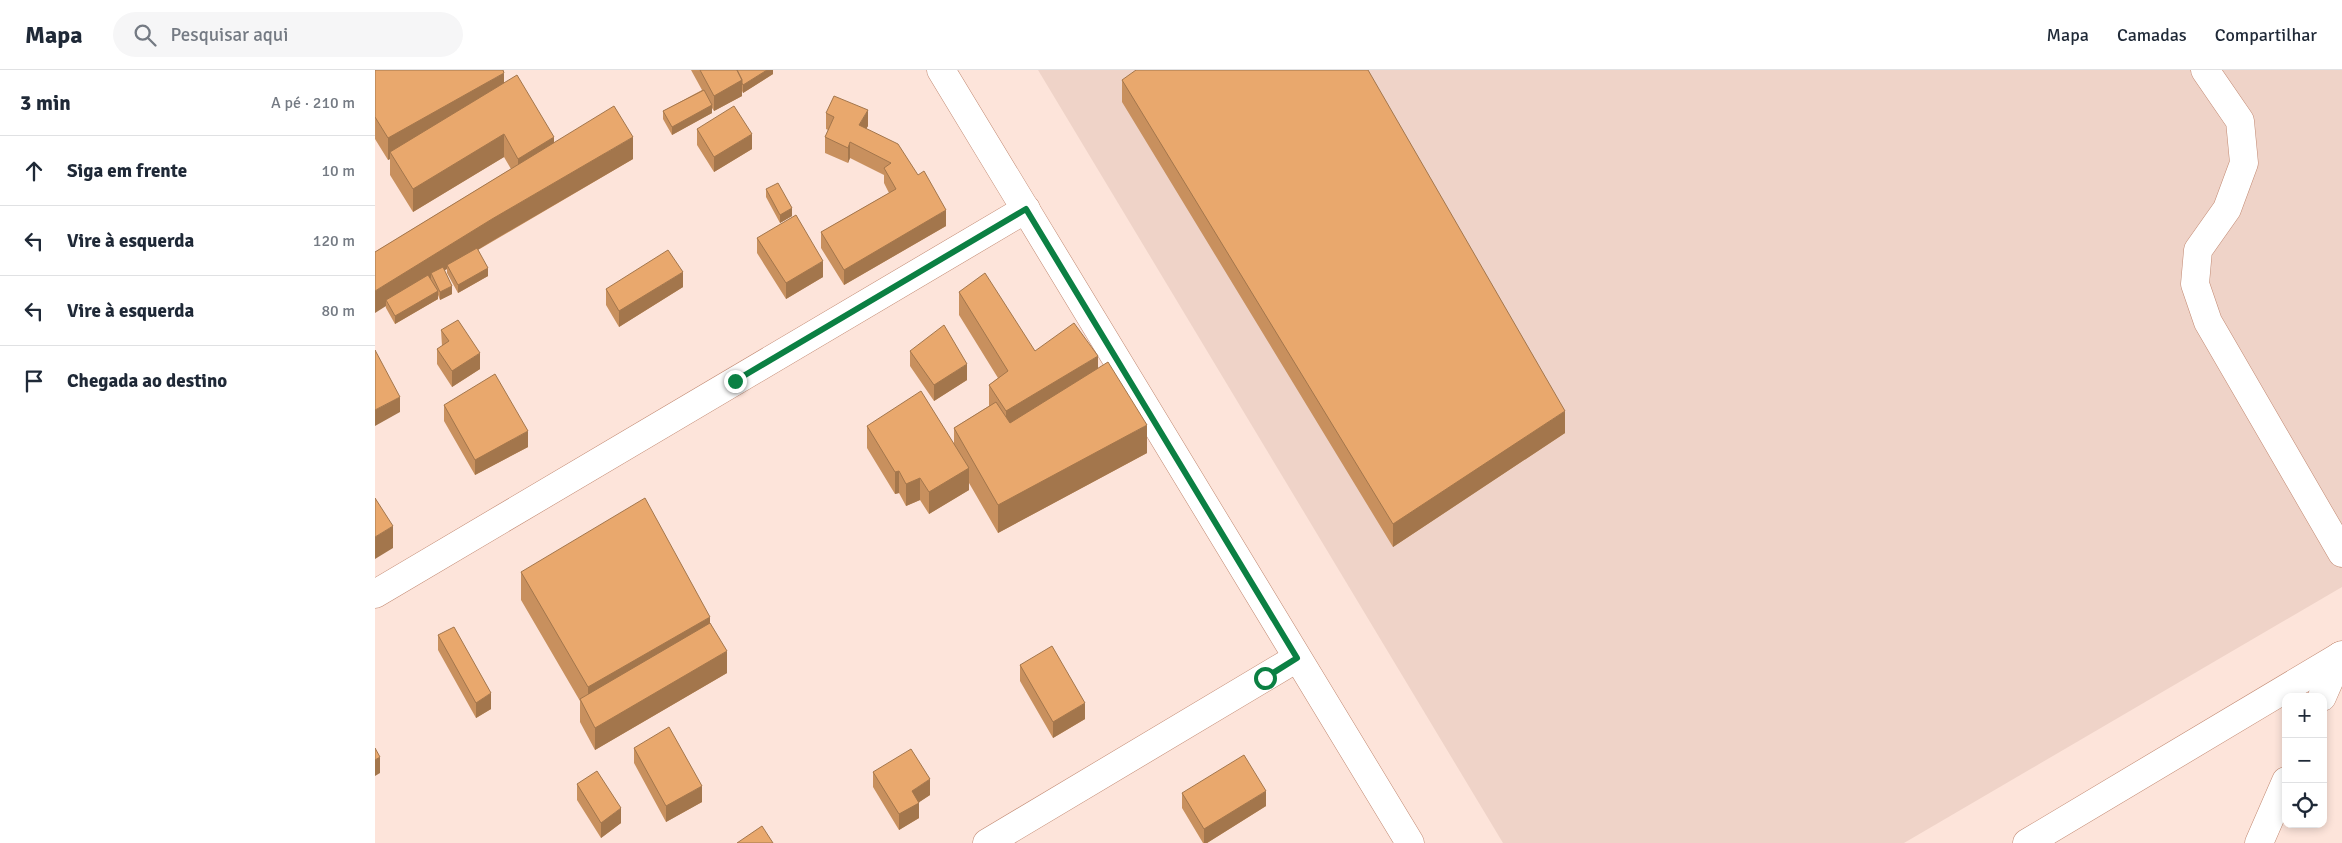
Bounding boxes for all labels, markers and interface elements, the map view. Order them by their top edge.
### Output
search box [113,12,463,57]
text: Mapa [25,20,83,50]
icon: search [131,21,159,49]
text: Pesquisar aqui [171,23,288,47]
text: Mapa [2047,24,2089,46]
text: Camadas [2117,24,2187,46]
text: Compartilhar [2215,24,2317,46]
text: 3 min [20,90,71,116]
text: A pé · 210 m [271,93,355,113]
icon: ahead [20,157,48,185]
text: Siga em frente [67,159,187,183]
text: 10 m [321,161,355,181]
icon: left [20,227,48,255]
text: Vire à esquerda [67,229,194,253]
text: 120 m [313,231,355,251]
icon: left [20,297,48,325]
text: Vire à esquerda [67,299,194,323]
text: 80 m [321,301,355,321]
icon: arrive [20,367,48,395]
text: Chegada ao destino [67,369,227,393]
route end [724,370,747,393]
route start [1254,667,1277,690]
map controls [2282,693,2327,828]
button: + [2282,693,2327,738]
button: − [2282,738,2327,783]
button: locate [2282,783,2327,828]

